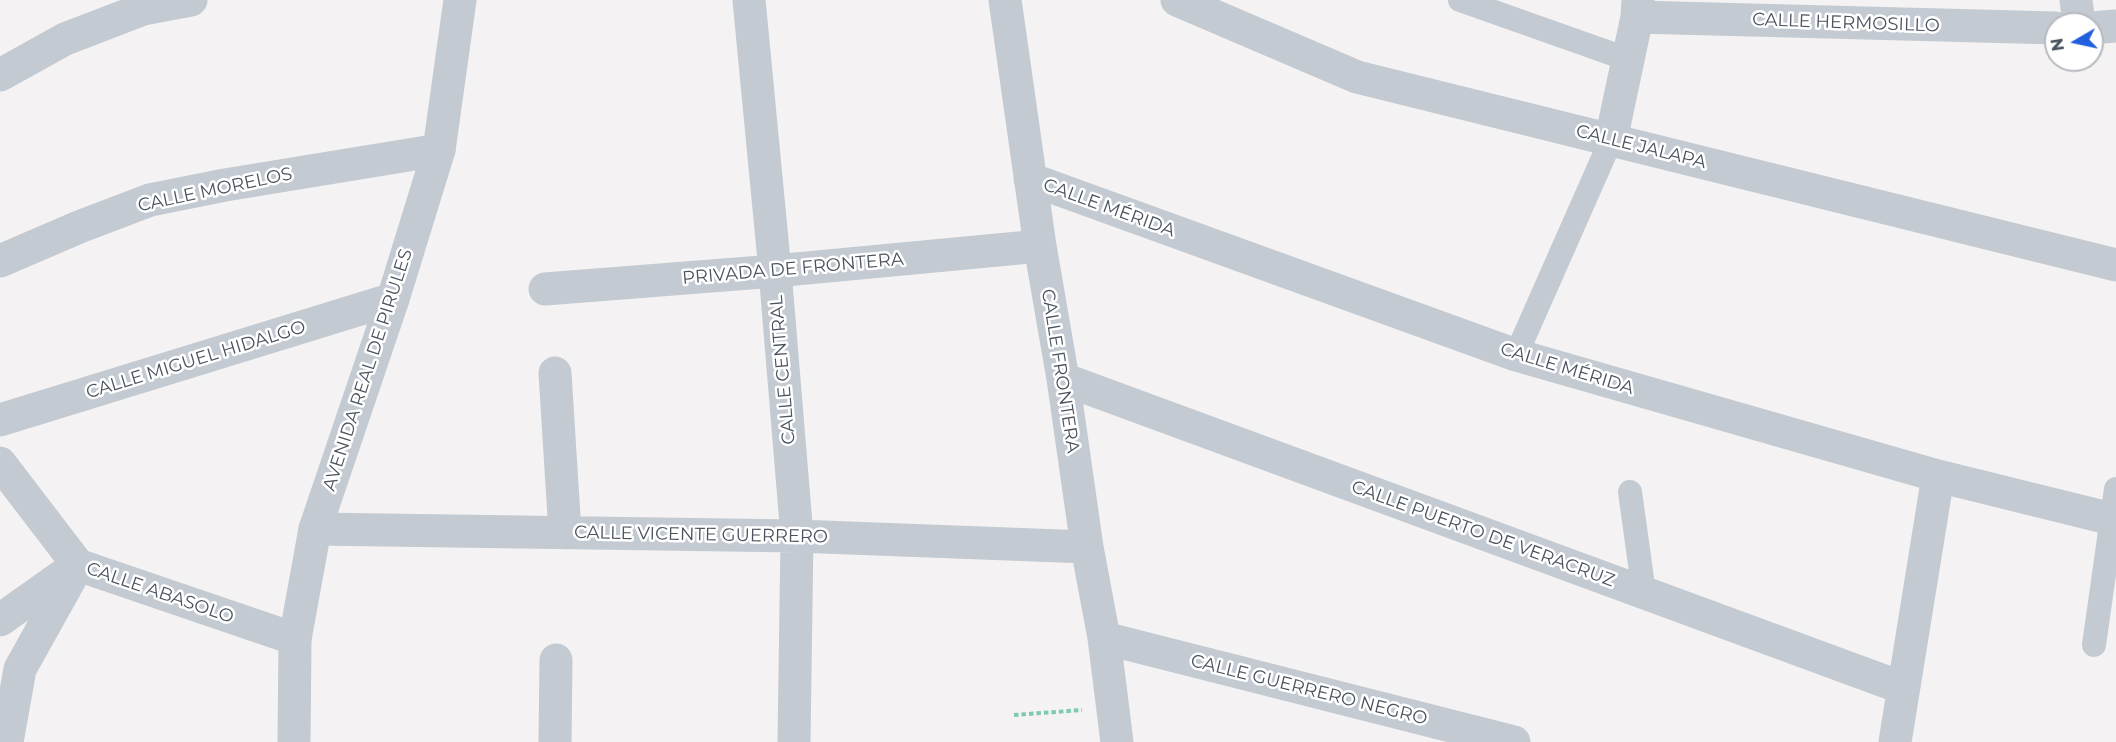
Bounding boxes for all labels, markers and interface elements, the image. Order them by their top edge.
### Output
street label: CALLE HERMOSILLO [1752,9,1940,37]
north arrow [2044,12,2104,72]
text: N [2047,37,2068,52]
street label: CALLE JALAPA [1574,120,1708,174]
street label: CALLE MORELOS [136,163,294,217]
street label: CALLE MÉRIDA [1040,174,1178,242]
street label: AVENIDA REAL DE PIRULES [319,246,417,494]
street label: PRIVADA DE FRONTERA [681,249,905,289]
street label: CALLE FRONTERA [1036,287,1084,455]
street label: CALLE CENTRAL [766,295,800,445]
street label: CALLE MIGUEL HIDALGO [84,316,308,404]
street label: CALLE MÉRIDA [1498,338,1636,400]
street label: CALLE PUERTO DE VERACRUZ [1348,476,1618,592]
street label: CALLE VICENTE GUERRERO [574,522,828,548]
street label: CALLE ABASOLO [84,558,236,628]
street label: CALLE GUERRERO NEGRO [1188,650,1430,730]

